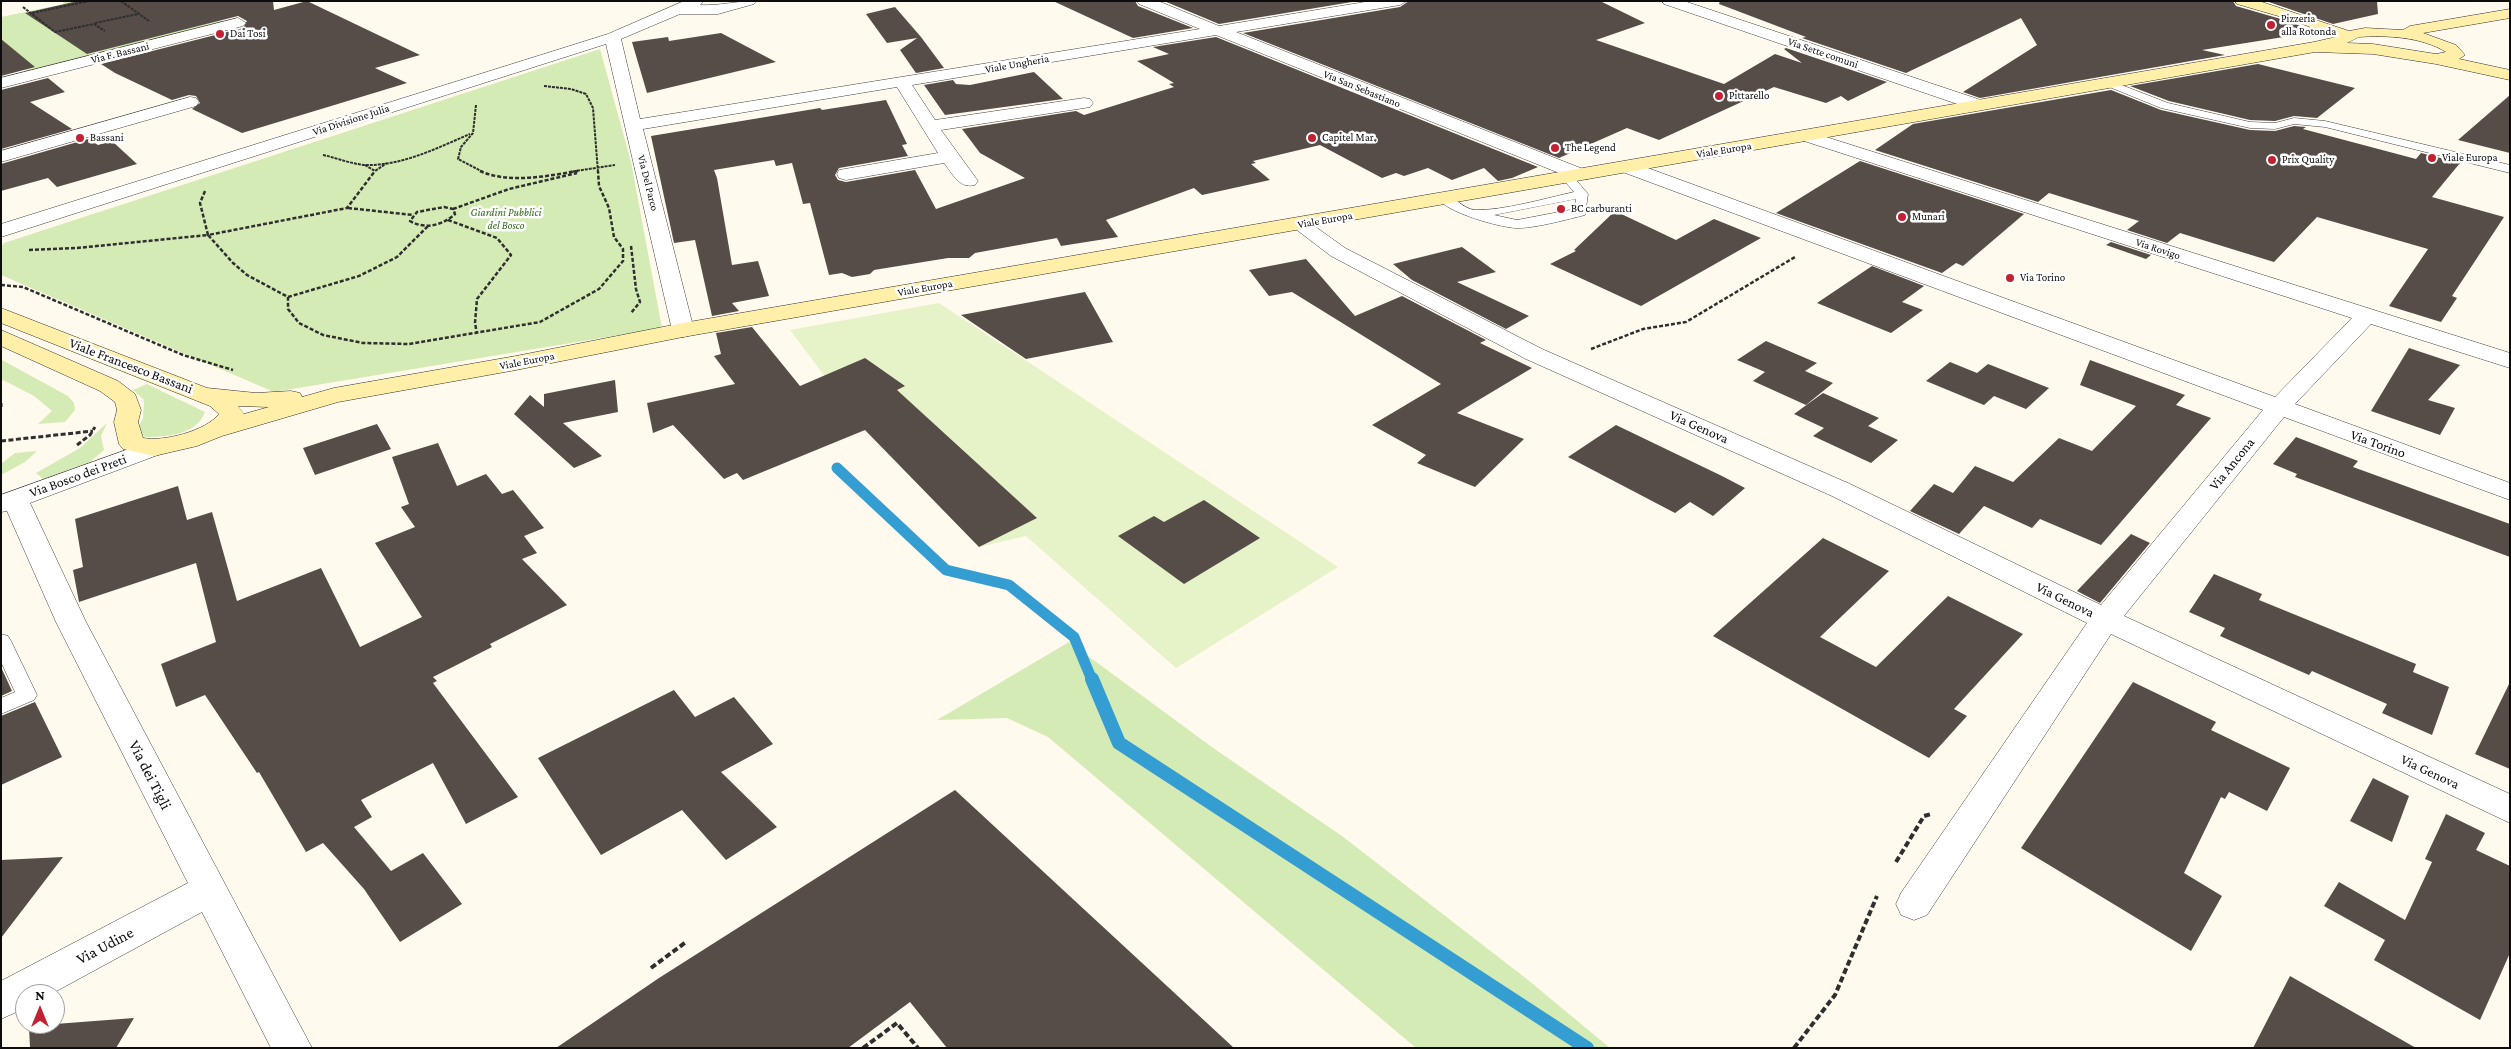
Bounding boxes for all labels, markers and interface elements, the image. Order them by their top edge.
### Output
place label: Pizzeria alla Rotonda [2281,12,2336,38]
marker: Pizzeria alla Rotonda [2265,19,2277,31]
place label: Dai Tosi [230,27,266,41]
marker: Dai Tosi [214,28,226,40]
street label: Via Sette comuni [1786,35,1860,71]
street label: Via F. Bassani [90,39,150,67]
street label: Viale Ungheria [984,52,1050,76]
street label: Via San Sebastiano [1321,67,1403,111]
place label: Pittarello [1729,89,1769,103]
marker: Pittarello [1713,90,1725,102]
street label: Via Divisione Julia [311,101,391,139]
place label: Bassani [90,131,124,145]
place label: Capitel Mar. [1322,131,1376,145]
marker: Bassani [74,132,86,144]
marker: Capitel Mar. [1306,132,1318,144]
street label: Viale Europa [1696,139,1752,161]
place label: The Legend [1565,141,1616,155]
marker: The Legend [1549,142,1561,154]
place label: Viale Europa [2442,151,2498,165]
marker: Viale Europa [2426,152,2438,164]
place label: Prix Quality [2282,153,2334,167]
street label: Via Del Parco [635,154,661,212]
marker: Prix Quality [2266,154,2278,166]
place label: BC carburanti [1571,202,1632,216]
marker: BC carburanti [1555,203,1567,215]
park label: Giardini Pubblici del Bosco [471,206,541,232]
street label: Viale Europa [1296,209,1354,231]
place label: Munari [1912,210,1945,224]
marker: Munari [1896,211,1908,223]
street label: Via Rovigo [2134,236,2182,262]
place label: Via Torino [2020,271,2065,285]
marker: Via Torino [2004,272,2016,284]
street label: Viale Europa [896,277,954,299]
street label: Viale Francesco Bassani [67,335,195,397]
street label: Viale Europa [498,349,556,373]
street label: Via Genova [1667,407,1731,447]
street label: Via Torino [2348,426,2408,462]
street label: Via Ancona [2206,434,2258,494]
street label: Via Bosco dei Preti [27,451,129,501]
street label: Via Genova [2033,579,2097,621]
street label: Via dei Tigli [124,737,176,813]
street label: Via Genova [2398,751,2462,793]
street label: Via Udine [73,923,137,969]
north arrow [15,984,65,1034]
text: N [35,987,45,1003]

